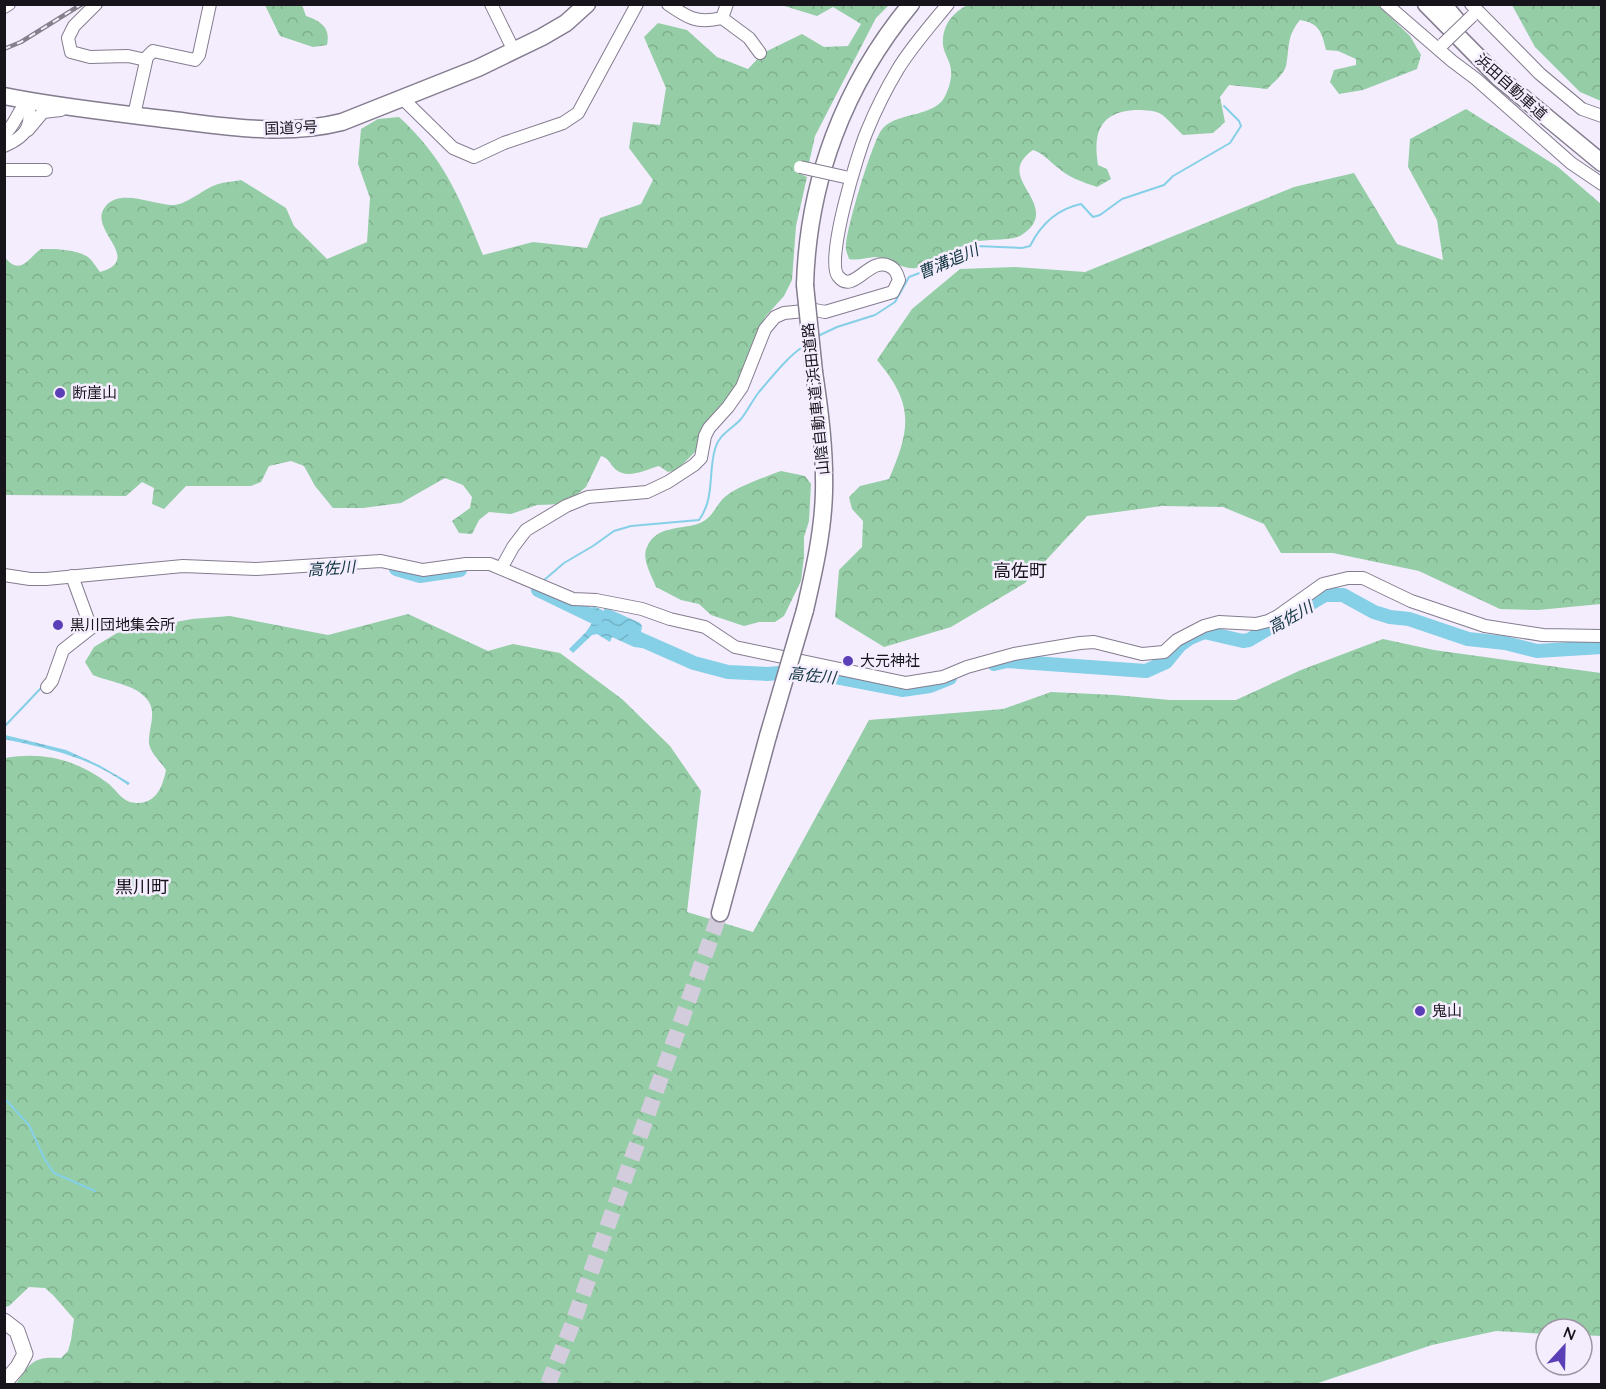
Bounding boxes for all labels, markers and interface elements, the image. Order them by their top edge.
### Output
street label: 浜田自動車道 [1472,49,1551,124]
street label: 国道9号 [264,117,318,138]
water label: 曹溝追川 [915,239,983,283]
street label: 山陰自動車道;浜田道路 [798,322,833,476]
place label: 断崖山 [72,383,117,402]
marker: 断崖山 [53,386,67,400]
water label: 高佐川 [306,556,358,580]
district label: 高佐町 [993,559,1047,582]
water label: 高佐川 [1264,596,1318,637]
place label: 黒川団地集会所 [70,615,175,634]
marker: 黒川団地集会所 [51,618,65,632]
place label: 大元神社 [860,651,920,670]
marker: 大元神社 [841,654,855,668]
water label: 高佐川 [787,663,839,688]
district label: 黒川町 [115,875,169,898]
place label: 鬼山 [1432,1001,1462,1020]
marker: 鬼山 [1413,1004,1427,1018]
north arrow [1534,1317,1594,1377]
text: N [1560,1322,1579,1345]

